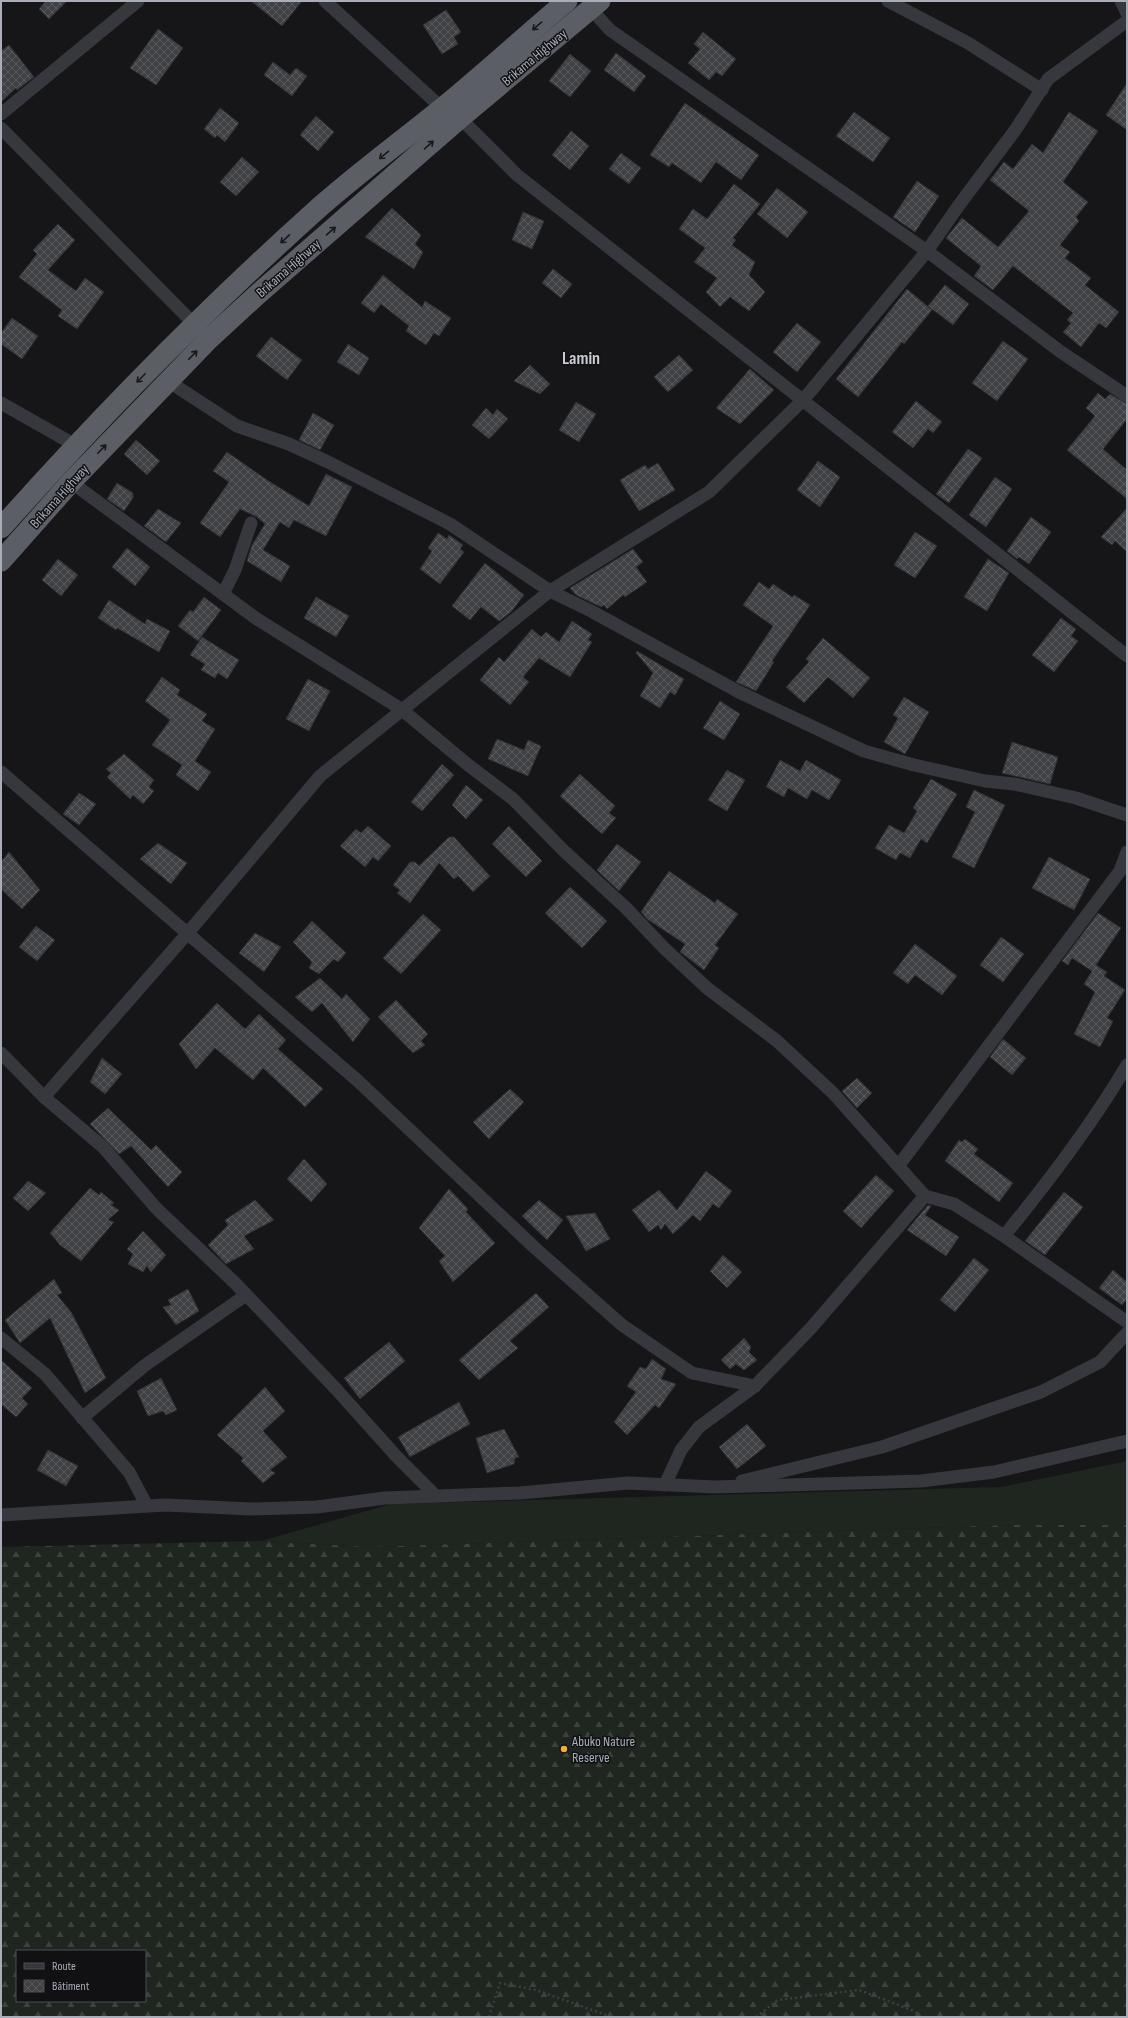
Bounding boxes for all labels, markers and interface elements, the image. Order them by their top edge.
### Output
one-way arrow [532,22,542,31]
street label: Brikama Highway [498,25,571,90]
one-way arrow [424,141,434,150]
one-way arrow [379,151,390,160]
one-way arrow [325,226,336,235]
street label: Brikama Highway [253,235,324,301]
one-way arrow [280,235,290,244]
district label: Lamin [562,348,600,369]
one-way arrow [188,350,198,360]
one-way arrow [136,373,146,383]
one-way arrow [98,444,107,454]
street label: Brikama Highway [26,461,93,532]
place label: Abuko Nature Reserve [571,1733,635,1766]
marker: Abuko Nature Reserve [559,1744,569,1754]
legend [16,1950,146,2002]
text: Route [52,1959,76,1974]
text: Bâtiment [52,1979,90,1994]

